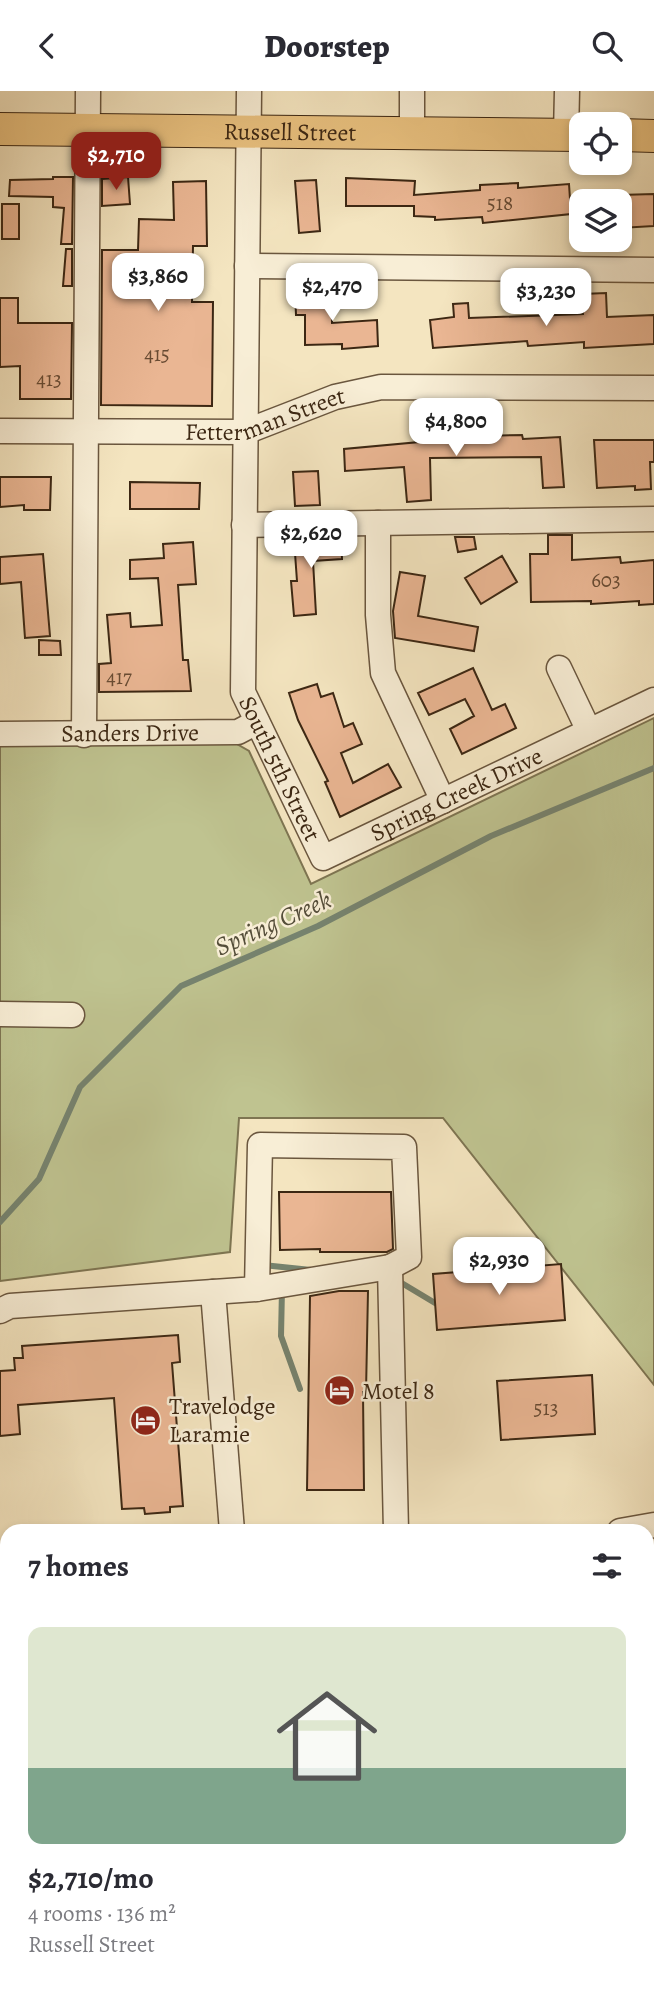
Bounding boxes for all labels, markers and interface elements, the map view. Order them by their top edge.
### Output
text: Doorstep [264,24,390,68]
icon: back [28,27,66,65]
icon: search [588,27,626,65]
map controls [569,112,632,252]
button: locate [569,112,632,175]
street label: Russell Street [224,115,357,149]
pin: $2,710 [59,133,173,192]
text: $2,710 [87,139,145,170]
house number: 518 [487,189,513,217]
button: layers [569,189,632,252]
pin: $3,860 [101,253,215,313]
text: $3,860 [128,260,188,291]
pin: $2,470 [275,264,389,323]
pin: $3,230 [489,268,603,328]
text: $2,470 [302,270,362,301]
text: $3,230 [516,275,576,306]
house number: 415 [144,340,170,368]
house number: 413 [36,365,62,393]
street label: Fetterman Street [185,379,348,448]
pin: $4,800 [399,399,513,458]
text: $4,800 [425,405,487,436]
pin: $2,620 [254,511,368,570]
text: $2,620 [280,517,342,548]
house number: 603 [591,566,621,594]
house number: 417 [106,663,132,691]
street label: South 5th Street [231,691,329,847]
street label: Sanders Drive [61,716,199,749]
street label: Spring Creek Drive [365,740,548,849]
water label: Spring Creek [209,882,337,964]
pin: $2,930 [442,1237,556,1297]
text: $2,930 [469,1244,529,1275]
hotel icon: Motel 8 [322,1374,356,1408]
place label: Motel 8 [362,1375,435,1407]
place label: Travelodge Laramie [169,1390,276,1450]
house number: 513 [534,1394,558,1422]
hotel icon: Travelodge Laramie [129,1403,163,1437]
text: 7 homes [28,1546,129,1586]
icon: filters [588,1547,626,1585]
icon: home [264,1673,390,1799]
text: $2,710/mo [28,1858,154,1898]
text: 4 rooms · 136 m² [28,1898,176,1929]
text: Russell Street [28,1929,155,1960]

